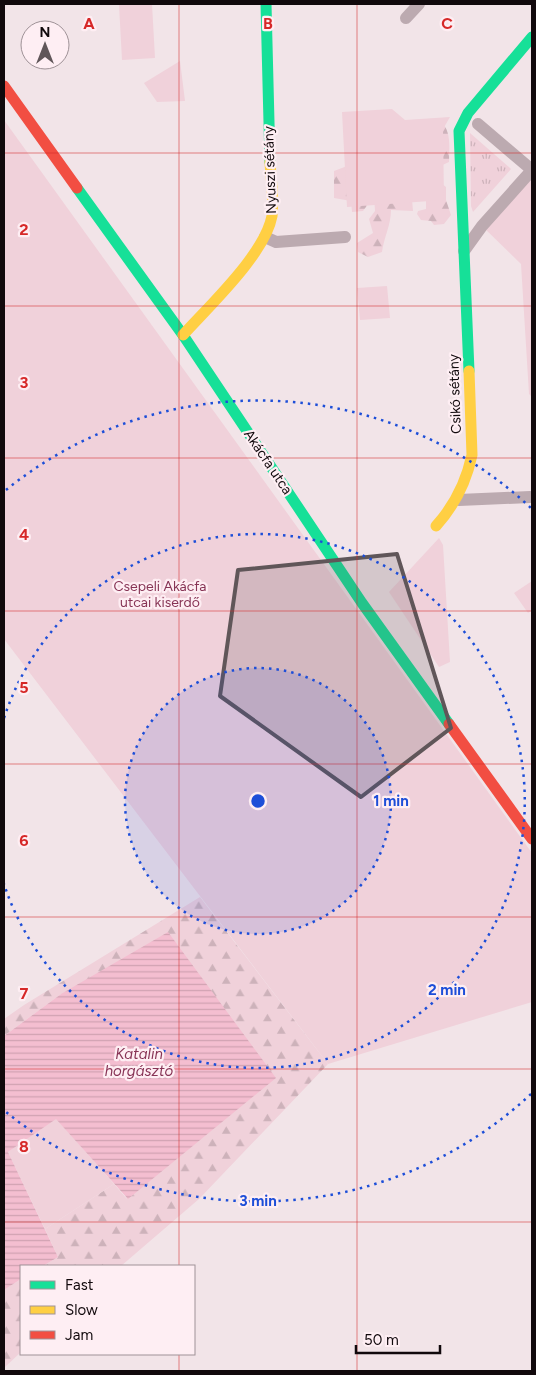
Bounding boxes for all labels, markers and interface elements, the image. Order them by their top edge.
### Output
text: A [83,14,95,33]
text: B [263,14,273,33]
text: C [441,14,453,33]
north arrow [20,20,70,70]
text: N [40,24,50,41]
street label: Nyuszi sétány [260,125,280,214]
text: 2 [19,220,29,239]
street label: Csikó sétány [445,353,465,434]
text: 3 [20,373,29,392]
street label: Akácfa utca [240,426,296,498]
text: 4 [19,525,29,544]
park label: Csepeli Akácfa utcai kiserdő [113,578,207,611]
text: 5 [19,678,29,697]
centre of rings [249,792,267,810]
text: 1 min [373,792,409,810]
text: 6 [19,831,29,850]
text: 2 min [428,981,466,999]
text: 7 [20,984,29,1003]
water label: Katalin horgásztó [105,1045,174,1080]
text: 8 [19,1137,29,1156]
text: 3 min [239,1192,277,1210]
legend [20,1265,195,1355]
text: Fast [65,1276,94,1294]
text: Slow [65,1301,98,1319]
scale bar [356,1322,440,1354]
text: Jam [65,1326,93,1344]
text: 50 m [364,1331,399,1349]

